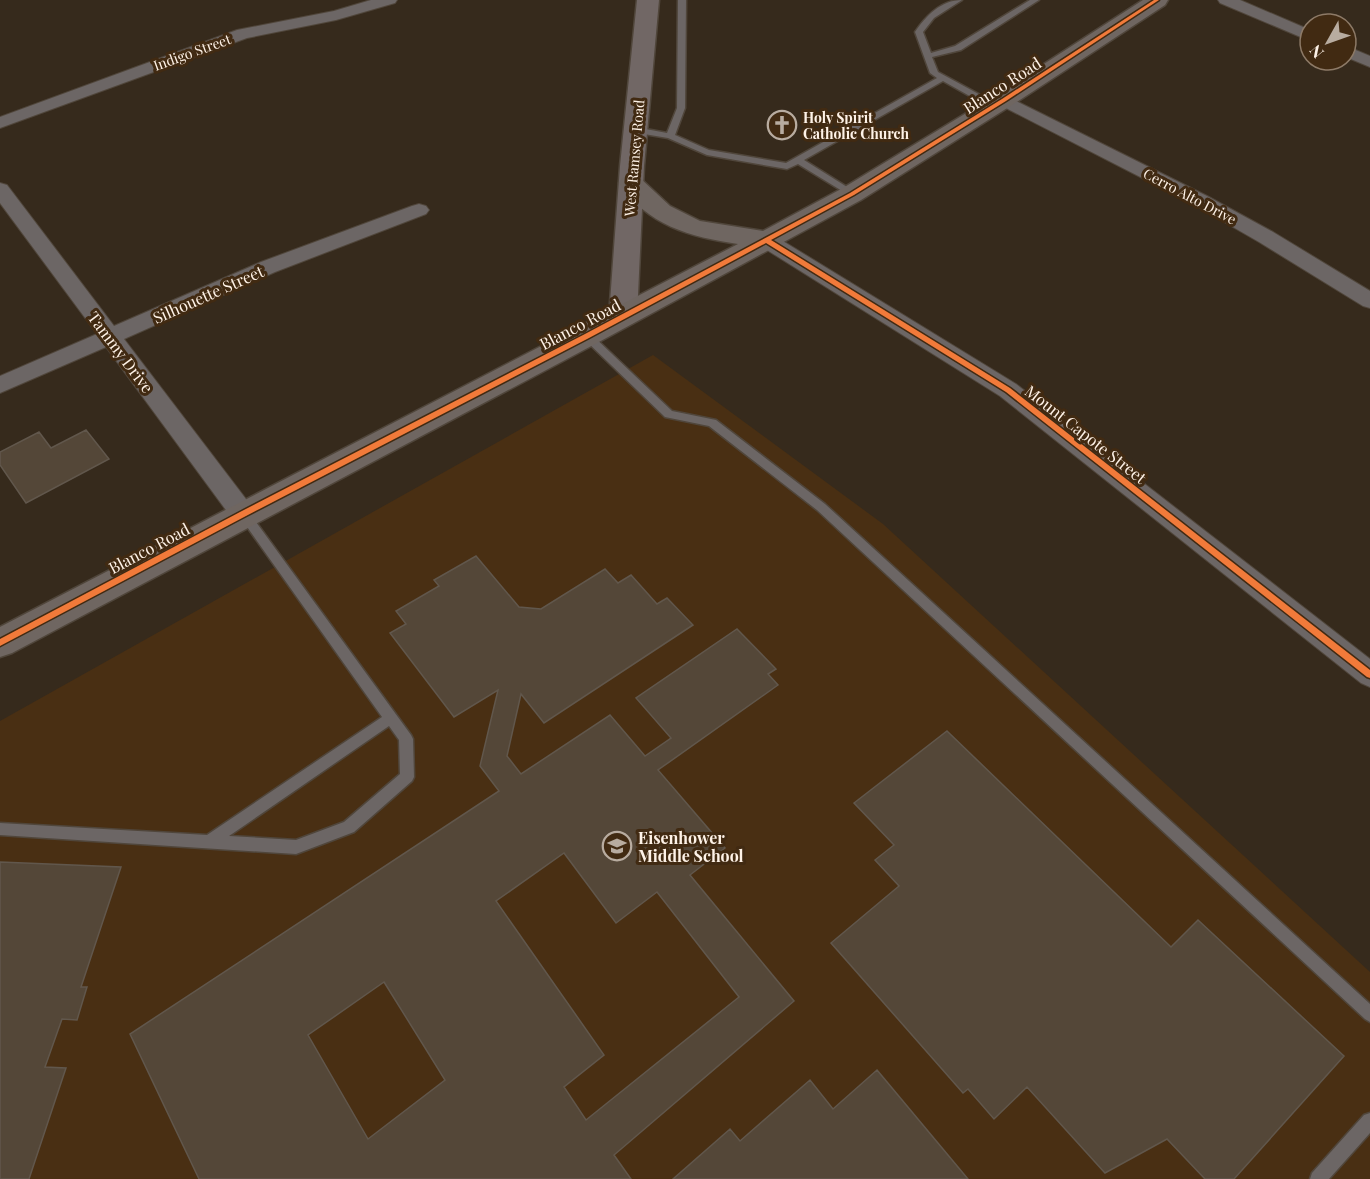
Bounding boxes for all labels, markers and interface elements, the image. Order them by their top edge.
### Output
north arrow [1298,12,1358,72]
street label: Indigo Street [151,29,234,75]
text: N [1304,40,1328,63]
street label: Blanco Road [959,52,1045,118]
street label: West Ramsey Road [619,99,649,218]
place label: Holy Spirit Catholic Church [803,108,909,143]
church icon: Holy Spirit Catholic Church [766,109,798,141]
street label: Cerro Alto Drive [1140,163,1240,229]
street label: Silhouette Street [149,260,267,328]
street label: Blanco Road [536,294,624,354]
street label: Tammy Drive [84,307,158,397]
street label: Mount Capote Street [1021,380,1151,488]
street label: Blanco Road [105,518,193,578]
place label: Eisenhower Middle School [638,827,744,866]
school or university icon: Eisenhower Middle School [601,830,633,862]

